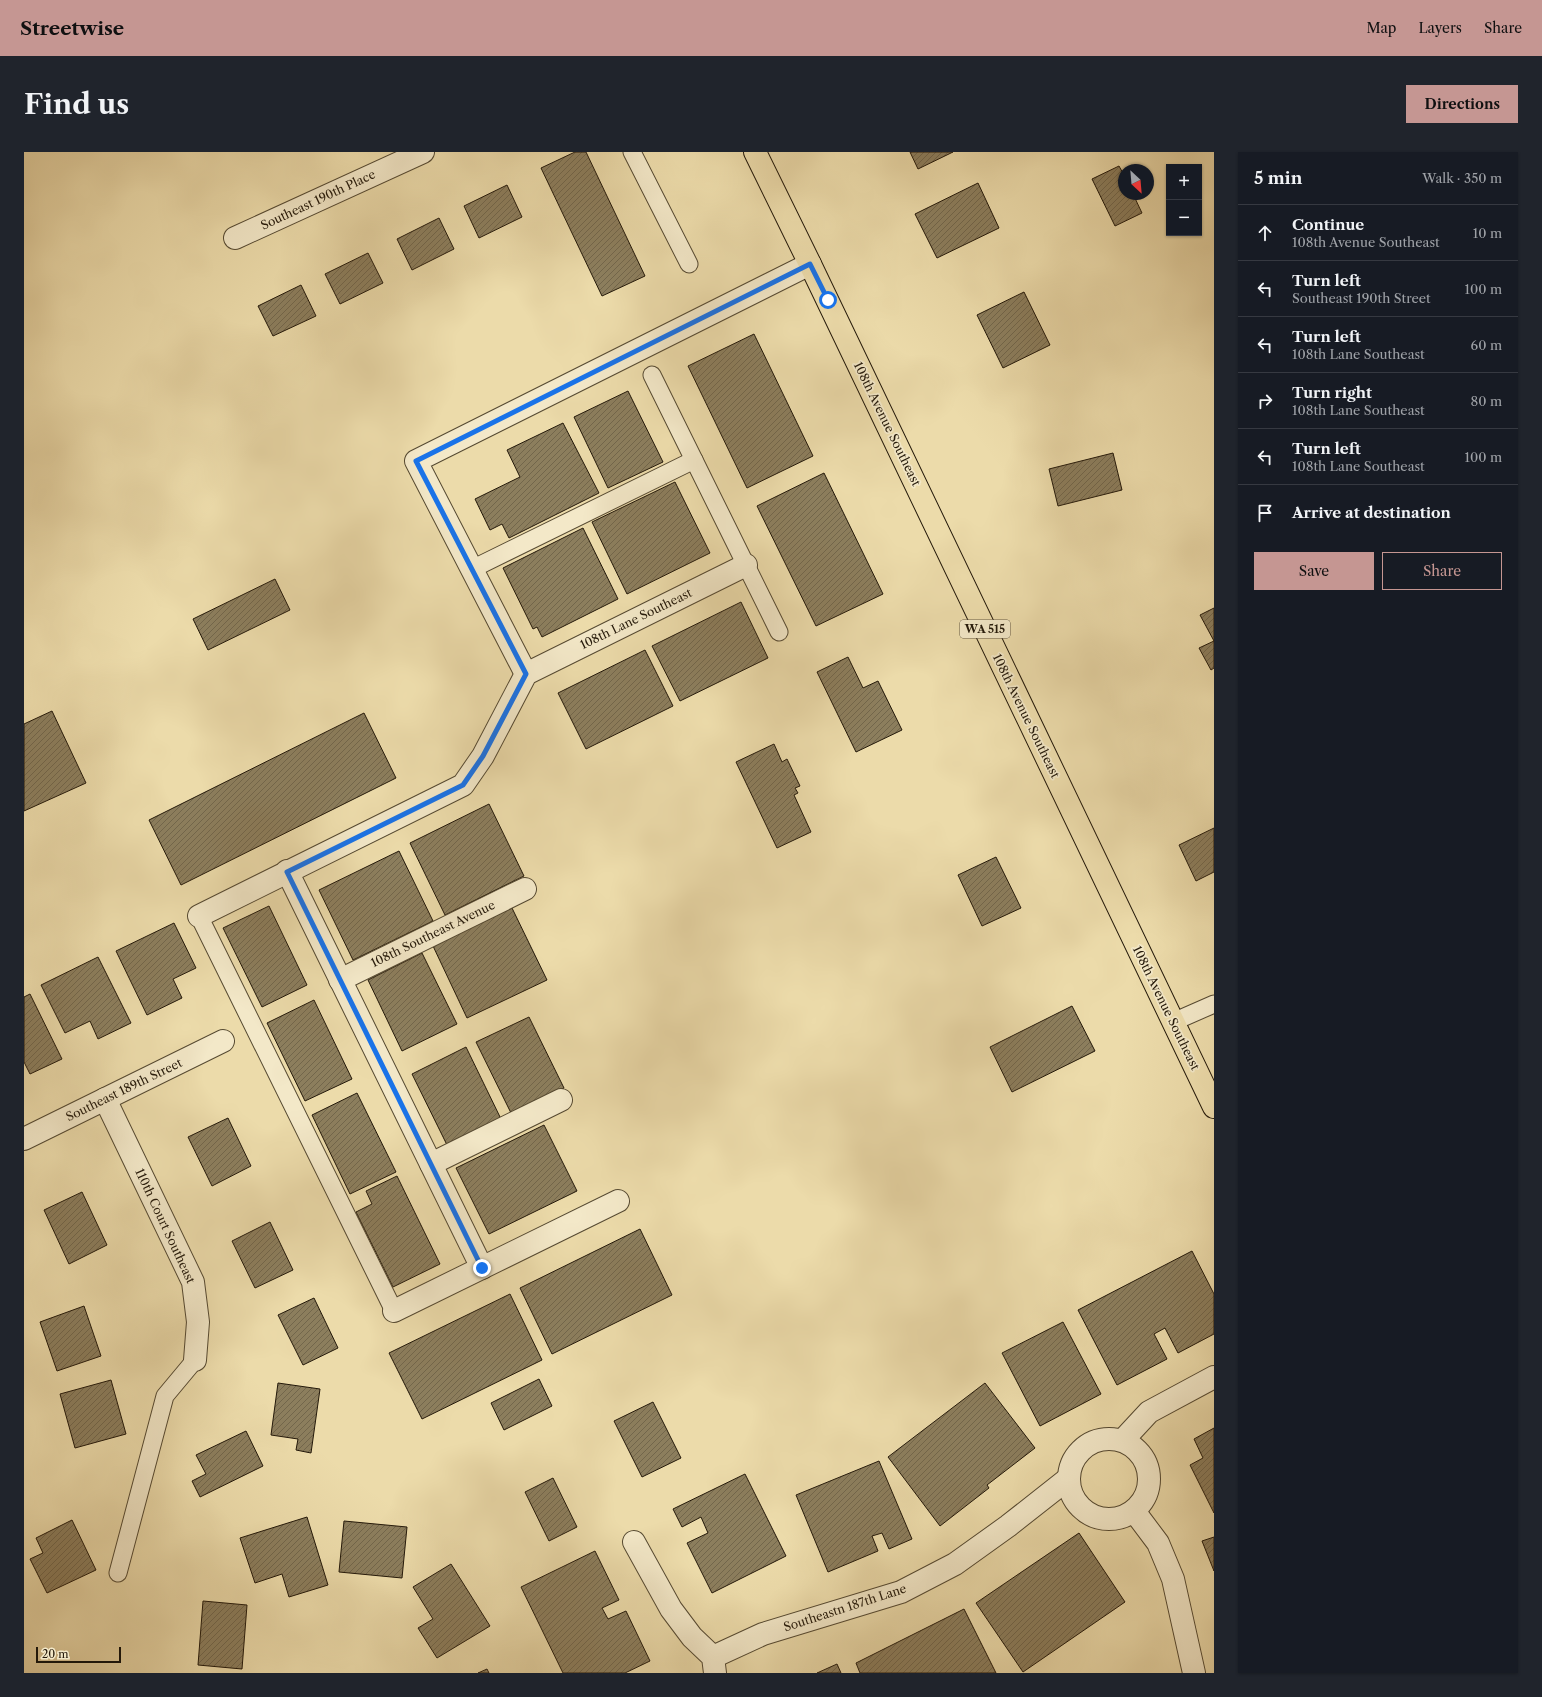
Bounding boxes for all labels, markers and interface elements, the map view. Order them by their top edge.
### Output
text: Streetwise [20,17,124,40]
text: Map [1366,19,1396,37]
text: Layers [1418,19,1462,37]
text: Share [1484,19,1522,37]
button: Directions [1406,85,1518,123]
text: Find us [24,87,129,121]
north arrow [1118,164,1154,200]
map controls [1166,164,1202,236]
button: + [1166,164,1202,200]
street label: Southeast 190th Place [258,166,378,233]
text: 5 min [1254,168,1302,188]
text: Walk · 350 m [1422,170,1502,186]
button: − [1166,200,1202,236]
text: Continue [1292,215,1364,234]
icon: ahead [1254,222,1276,244]
text: 10 m [1473,225,1502,241]
text: 108th Avenue Southeast [1292,234,1440,250]
text: Turn left [1292,271,1361,290]
icon: left [1254,278,1276,300]
text: 100 m [1464,281,1502,297]
text: Southeast 190th Street [1292,290,1431,306]
route start [819,291,837,309]
text: Turn left [1292,327,1361,346]
icon: left [1254,334,1276,356]
text: 60 m [1471,337,1502,353]
text: 108th Lane Southeast [1292,346,1425,362]
street label: 108th Avenue Southeast [851,359,924,489]
text: Turn right [1292,383,1372,402]
icon: right [1254,390,1276,412]
text: 80 m [1470,393,1502,409]
text: 108th Lane Southeast [1292,402,1425,418]
text: Turn left [1292,439,1361,458]
icon: left [1254,446,1276,468]
text: 100 m [1464,449,1502,465]
text: 108th Lane Southeast [1292,458,1425,474]
icon: arrive [1254,502,1276,524]
text: Arrive at destination [1292,503,1451,522]
button: Save [1254,552,1374,590]
button: Share [1382,552,1502,590]
street label: 108th Lane Southeast [577,585,695,652]
road number: WA 515 [960,620,1010,638]
street label: 108th Avenue Southeast [990,651,1063,781]
street label: 108th Southeast Avenue [368,897,498,970]
street label: 108th Avenue Southeast [1130,943,1203,1073]
street label: Southeast 189th Street [63,1055,185,1124]
street label: 110th Court Southeast [132,1166,199,1286]
route end [473,1259,491,1277]
street label: Southeastn 187th Lane [782,1580,908,1634]
scale bar [36,1645,121,1664]
text: 20 m [42,1647,68,1661]

